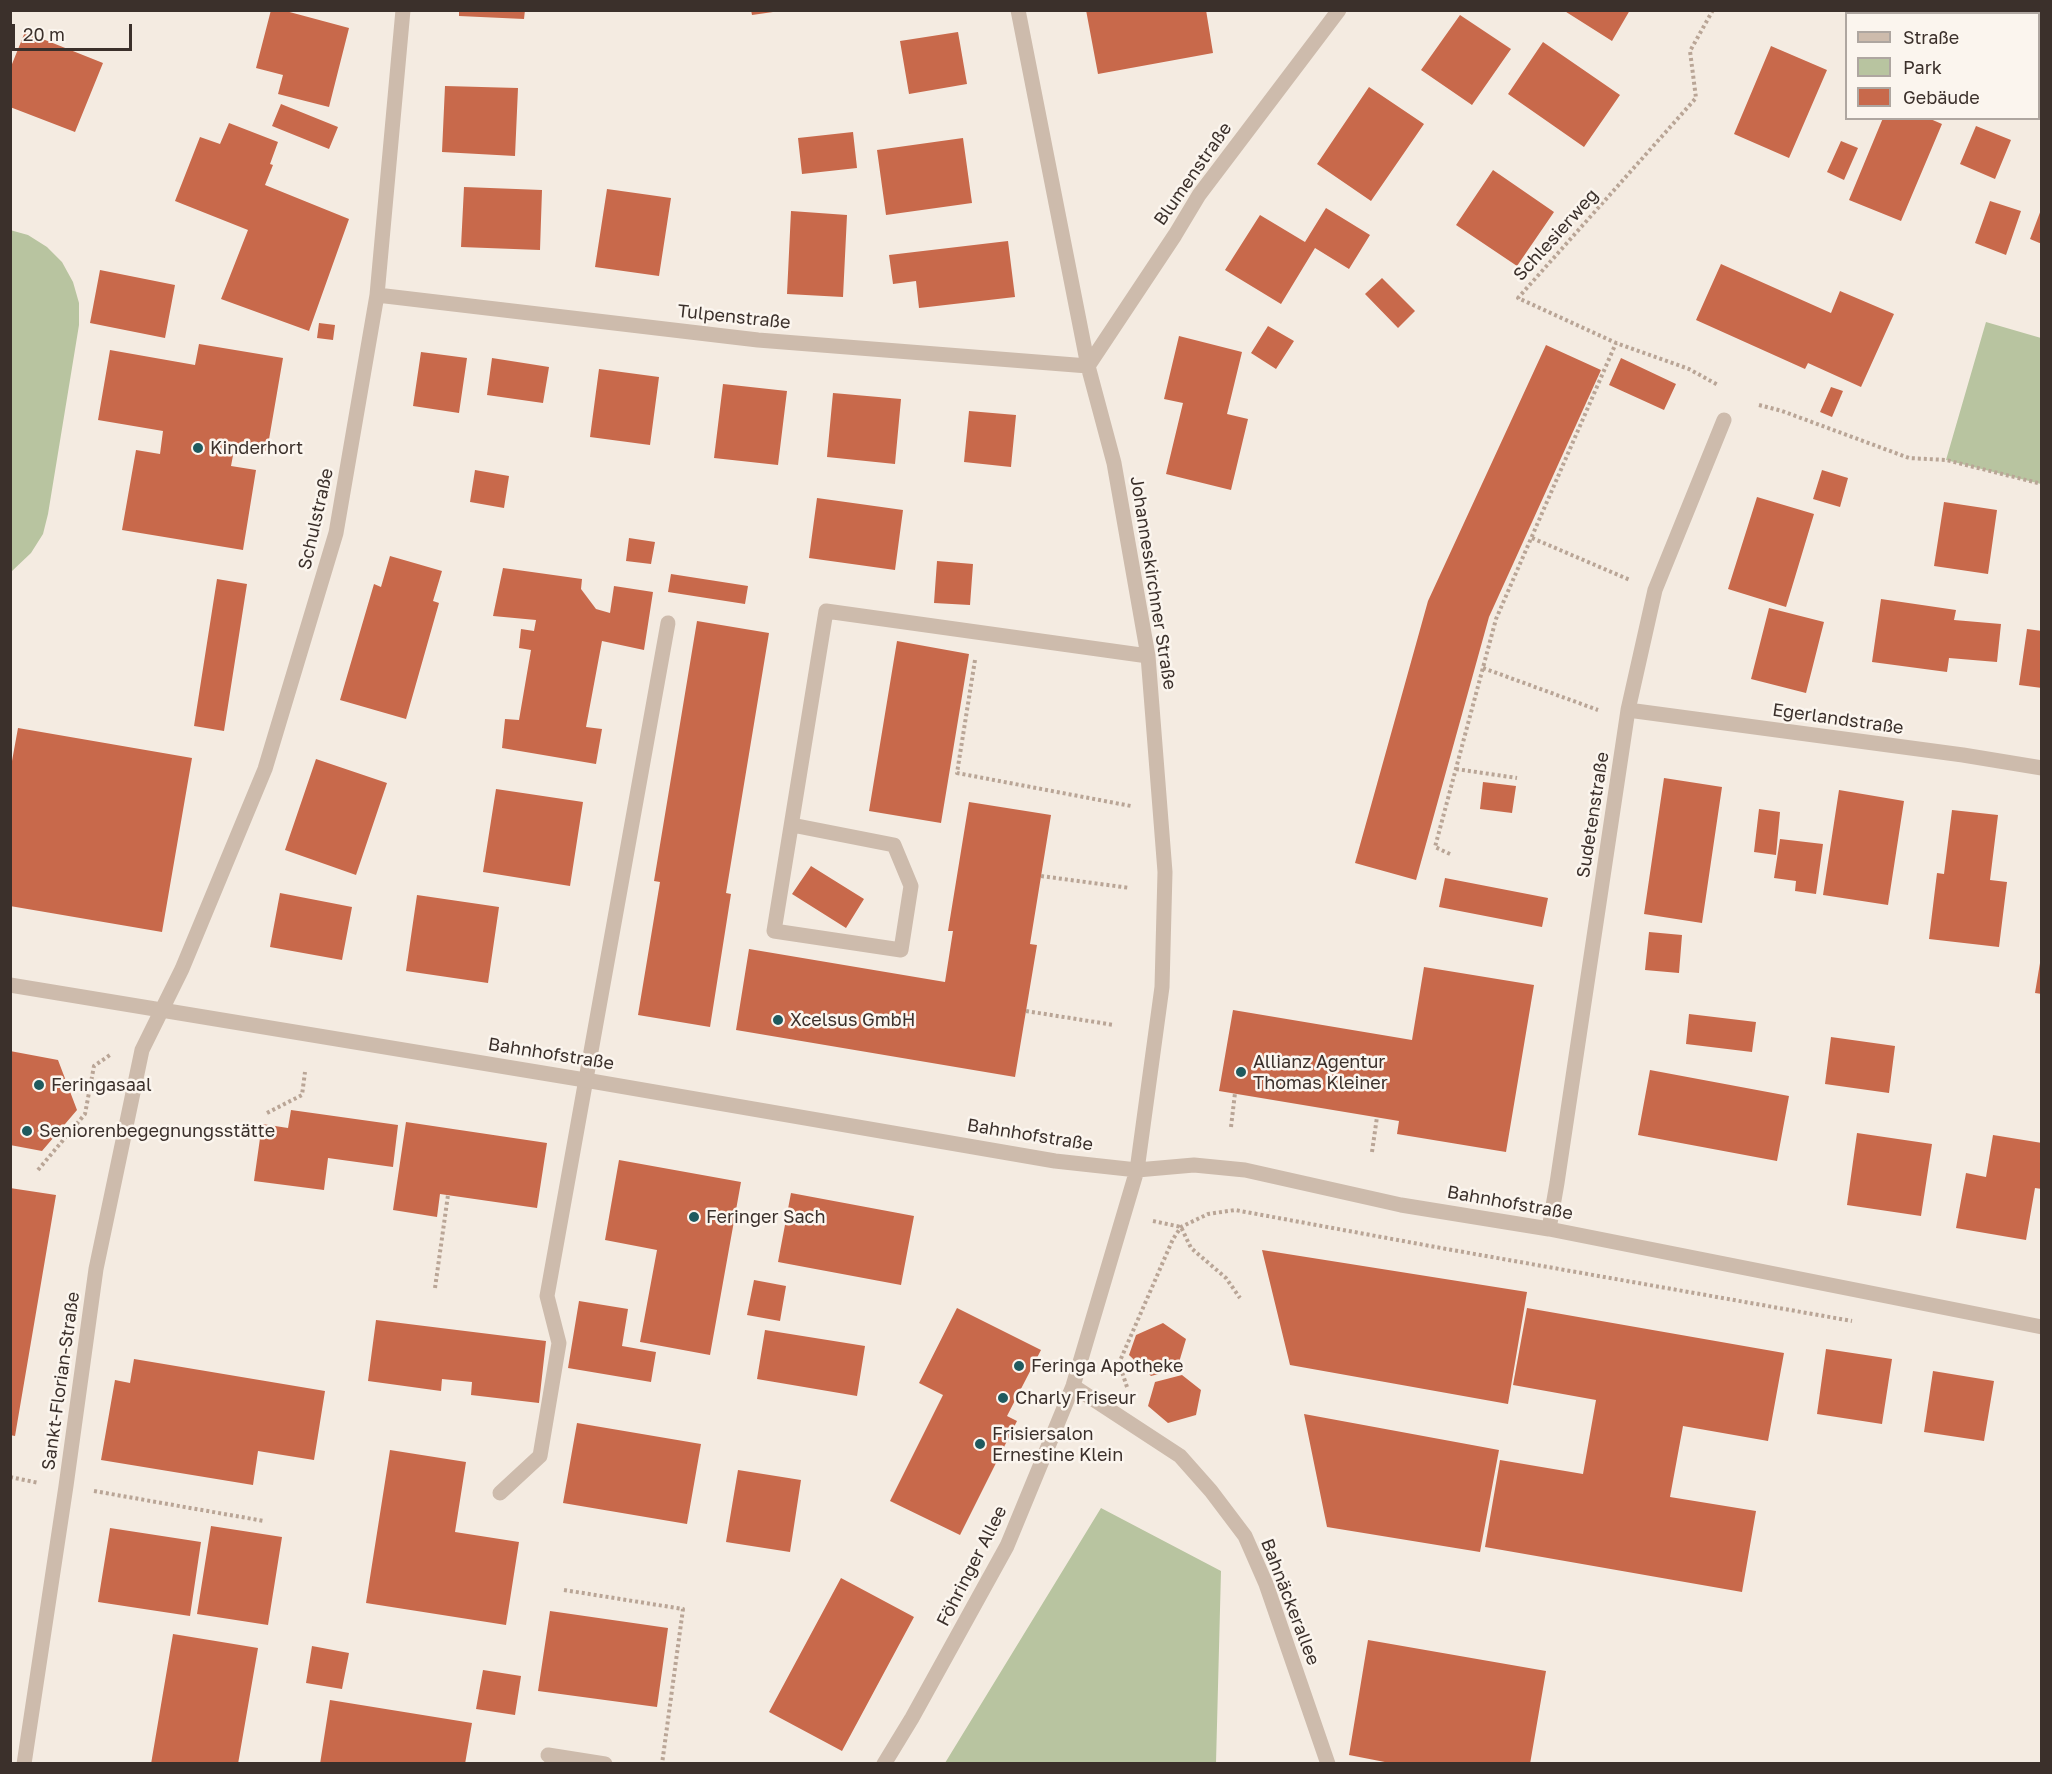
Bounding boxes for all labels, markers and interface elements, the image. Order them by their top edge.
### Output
scale bar [15,12,135,50]
legend [1845,12,2040,120]
text: 20 m [23,23,65,45]
text: Straße [1903,26,1959,48]
text: Park [1903,56,1942,78]
text: Gebäude [1903,86,1980,108]
street label: Blumenstraße [1150,118,1236,230]
street label: Schlesierweg [1509,184,1603,286]
street label: Tulpenstraße [676,300,792,334]
place label: Kinderhort [210,437,303,459]
marker: Kinderhort [191,441,205,455]
street label: Schulstraße [294,466,338,572]
street label: Johanneskirchner Straße [1125,475,1181,691]
street label: Egerlandstraße [1771,699,1905,739]
street label: Sudetenstraße [1572,750,1614,880]
place label: Xcelsus GmbH [790,1009,915,1031]
marker: Xcelsus GmbH [771,1013,785,1027]
street label: Bahnhofstraße [486,1033,616,1075]
place label: Allianz Agentur Thomas Kleiner [1253,1051,1388,1094]
marker: Allianz Agentur Thomas Kleiner [1234,1065,1248,1079]
place label: Feringasaal [51,1074,152,1096]
marker: Feringasaal [32,1078,46,1092]
street label: Bahnhofstraße [965,1114,1095,1156]
place label: Seniorenbegegnungsstätte [39,1120,275,1142]
marker: Seniorenbegegnungsstätte [20,1124,34,1138]
street label: Bahnhofstraße [1445,1181,1575,1225]
place label: Feringer Sach [706,1206,825,1228]
marker: Feringer Sach [687,1210,701,1224]
street label: Sankt-Florian-Straße [38,1290,84,1472]
place label: Feringa Apotheke [1031,1355,1184,1377]
marker: Feringa Apotheke [1012,1359,1026,1373]
place label: Charly Friseur [1015,1387,1136,1409]
marker: Charly Friseur [996,1391,1010,1405]
place label: Frisiersalon Ernestine Klein [992,1423,1123,1466]
marker: Frisiersalon Ernestine Klein [973,1437,987,1451]
street label: Föhringer Allee [932,1502,1012,1630]
street label: Bahnäckerallee [1256,1536,1324,1668]

